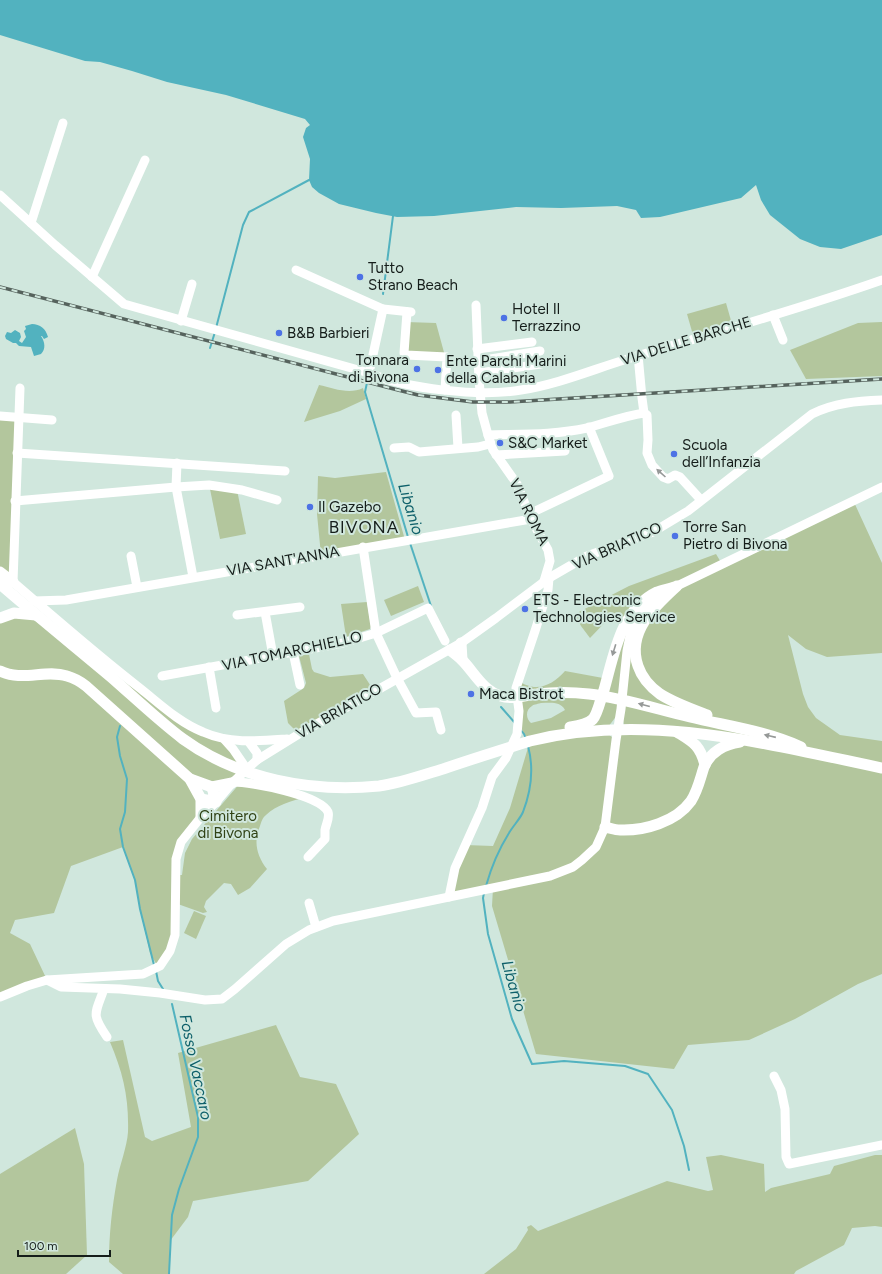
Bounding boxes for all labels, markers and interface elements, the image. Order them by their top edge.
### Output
place label: Tutto Strano Beach [368,259,458,294]
marker: Tutto Strano Beach [355,272,365,282]
place label: Hotel Il Terrazzino [512,300,581,335]
marker: Hotel Il Terrazzino [499,313,509,323]
street label: VIA DELLE BARCHE [619,313,753,369]
place label: B&B Barbieri [287,324,370,342]
marker: B&B Barbieri [274,328,284,338]
place label: Tonnara di Bivona [348,351,409,386]
place label: Ente Parchi Marini della Calabria [446,352,566,387]
marker: Tonnara di Bivona [412,364,422,374]
marker: Ente Parchi Marini della Calabria [433,365,443,375]
place label: S&C Market [508,434,588,452]
place label: Scuola dell’Infanzia [682,436,761,471]
marker: S&C Market [495,438,505,448]
marker: Scuola dell’Infanzia [669,449,679,459]
one-way arrow [656,469,666,478]
street label: VIA ROMA [505,476,553,548]
water label: Libanio [394,481,428,537]
place label: Il Gazebo [318,498,381,516]
marker: Il Gazebo [305,502,315,512]
district label: BIVONA [329,517,399,537]
street label: VIA BRIATICO [570,518,664,574]
place label: Torre San Pietro di Bivona [683,518,787,553]
marker: Torre San Pietro di Bivona [670,531,680,541]
street label: VIA SANT'ANNA [225,542,341,580]
place label: ETS - Electronic Technologies Service [533,591,675,626]
marker: ETS - Electronic Technologies Service [520,604,530,614]
street label: VIA TOMARCHIELLO [220,627,364,675]
one-way arrow [611,645,617,657]
street label: VIA BRIATICO [293,679,385,743]
place label: Maca Bistrot [479,685,564,703]
marker: Maca Bistrot [466,689,476,699]
one-way arrow [638,702,650,708]
one-way arrow [764,732,777,738]
park label: Cimitero di Bivona [198,807,258,842]
water label: Libanio [498,958,530,1014]
water label: Fosso Vaccaro [176,1012,216,1122]
scale bar [18,1232,110,1258]
text: 100 m [24,1239,58,1253]

